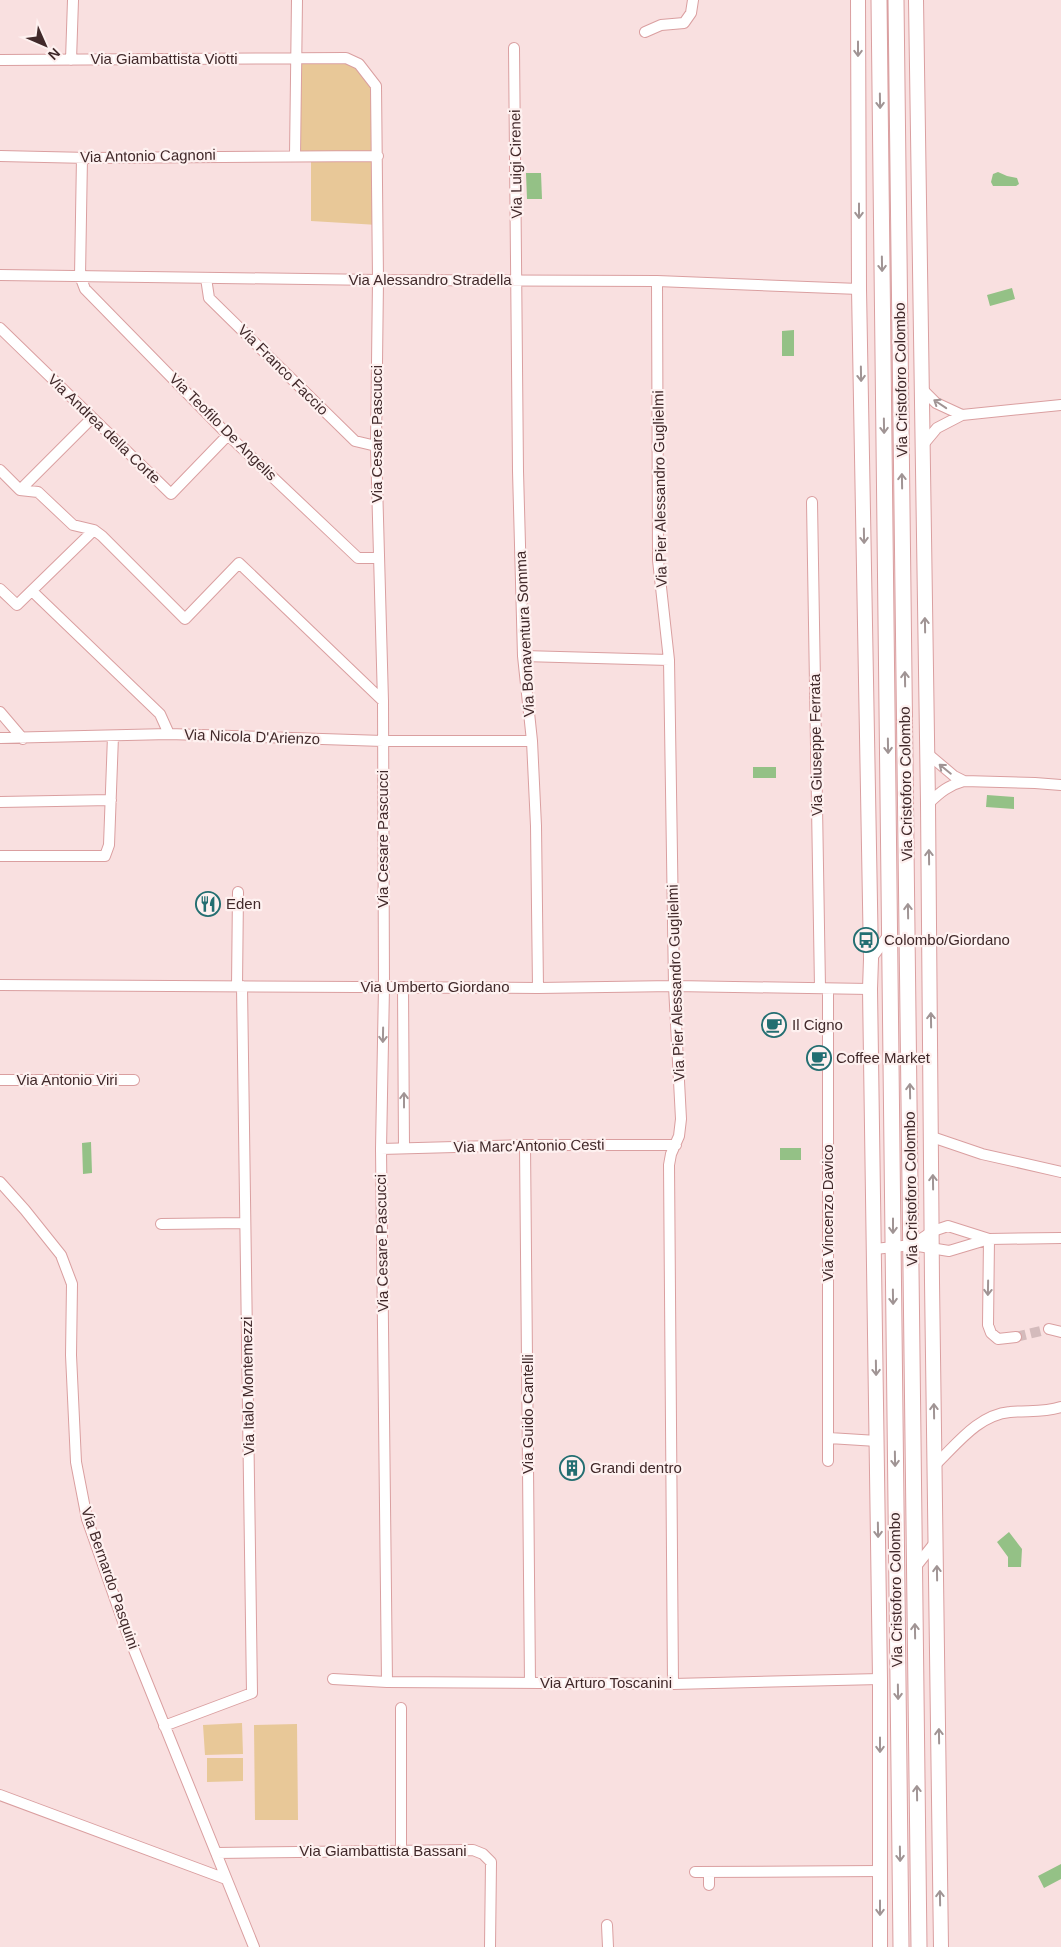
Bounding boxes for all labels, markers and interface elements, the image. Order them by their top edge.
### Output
north arrow [20,20,70,70]
one-way arrow [853,40,863,56]
text: N [45,45,63,63]
street label: Via Giambattista Viotti [90,50,238,67]
one-way arrow [876,93,885,109]
street label: Via Luigi Cirenei [506,109,525,219]
street label: Via Antonio Cagnoni [80,146,216,165]
one-way arrow [854,202,864,219]
one-way arrow [878,255,887,271]
street label: Via Alessandro Stradella [348,271,512,288]
street label: Via Cristoforo Colombo [891,302,910,458]
street label: Via Franco Faccio [235,321,332,418]
street label: Via Cesare Pascucci [368,365,385,503]
one-way arrow [856,365,866,381]
street label: Via Andrea della Corte [45,370,164,487]
street label: Via Teofilo De Angelis [166,370,280,484]
street label: Via Pier Alessandro Guglielmi [649,390,670,588]
one-way arrow [933,399,947,410]
one-way arrow [880,418,889,434]
one-way arrow [897,473,907,490]
one-way arrow [859,528,868,544]
street label: Via Bonaventura Somma [512,550,537,718]
one-way arrow [921,617,930,633]
one-way arrow [900,671,910,687]
street label: Via Giuseppe Ferrata [806,673,825,816]
street label: Via Cristoforo Colombo [896,706,915,862]
street label: Via Nicola D'Arienzo [184,726,320,747]
one-way arrow [883,738,893,754]
one-way arrow [939,763,952,774]
street label: Via Cesare Pascucci [374,770,391,908]
one-way arrow [924,850,934,866]
street label: Via Pier Alessandro Guglielmi [664,884,687,1082]
restaurant icon: Eden [195,891,221,917]
place label: Eden [226,895,261,912]
one-way arrow [903,903,912,919]
bus stop icon: Colombo/Giordano [853,927,879,953]
place label: Colombo/Giordano [884,931,1010,948]
street label: Via Umberto Giordano [361,978,509,995]
cafe icon: Il Cigno [761,1012,787,1038]
one-way arrow [926,1012,936,1028]
place label: Il Cigno [792,1016,843,1033]
one-way arrow [378,1027,388,1043]
cafe icon: Coffee Market [806,1045,832,1071]
place label: Coffee Market [836,1049,931,1066]
street label: Via Antonio Viri [16,1071,118,1088]
one-way arrow [905,1083,915,1100]
one-way arrow [399,1092,409,1108]
street label: Via Cristoforo Colombo [901,1111,920,1267]
street label: Via Marc'Antonio Cesti [453,1136,605,1155]
street label: Via Vincenzo Davico [819,1144,836,1282]
street label: Via Cesare Pascucci [372,1174,391,1312]
one-way arrow [928,1175,937,1191]
one-way arrow [888,1218,897,1234]
one-way arrow [983,1279,993,1295]
one-way arrow [888,1288,898,1305]
street label: Via Italo Montemezzi [238,1316,257,1456]
street label: Via Guido Cantelli [519,1354,536,1474]
one-way arrow [871,1360,881,1376]
one-way arrow [929,1403,939,1420]
one-way arrow [890,1451,900,1467]
building icon: Grandi dentro [559,1455,585,1481]
place label: Grandi dentro [590,1459,682,1476]
street label: Via Bernardo Pasquini [78,1505,143,1651]
street label: Via Cristoforo Colombo [886,1512,905,1668]
one-way arrow [873,1522,883,1538]
one-way arrow [932,1566,942,1582]
one-way arrow [910,1623,920,1640]
street label: Via Arturo Toscanini [540,1674,672,1691]
one-way arrow [893,1684,903,1700]
one-way arrow [934,1728,944,1744]
one-way arrow [875,1737,885,1753]
one-way arrow [912,1786,922,1802]
street label: Via Giambattista Bassani [299,1842,467,1859]
one-way arrow [895,1846,904,1862]
one-way arrow [935,1891,945,1907]
one-way arrow [875,1900,885,1916]

